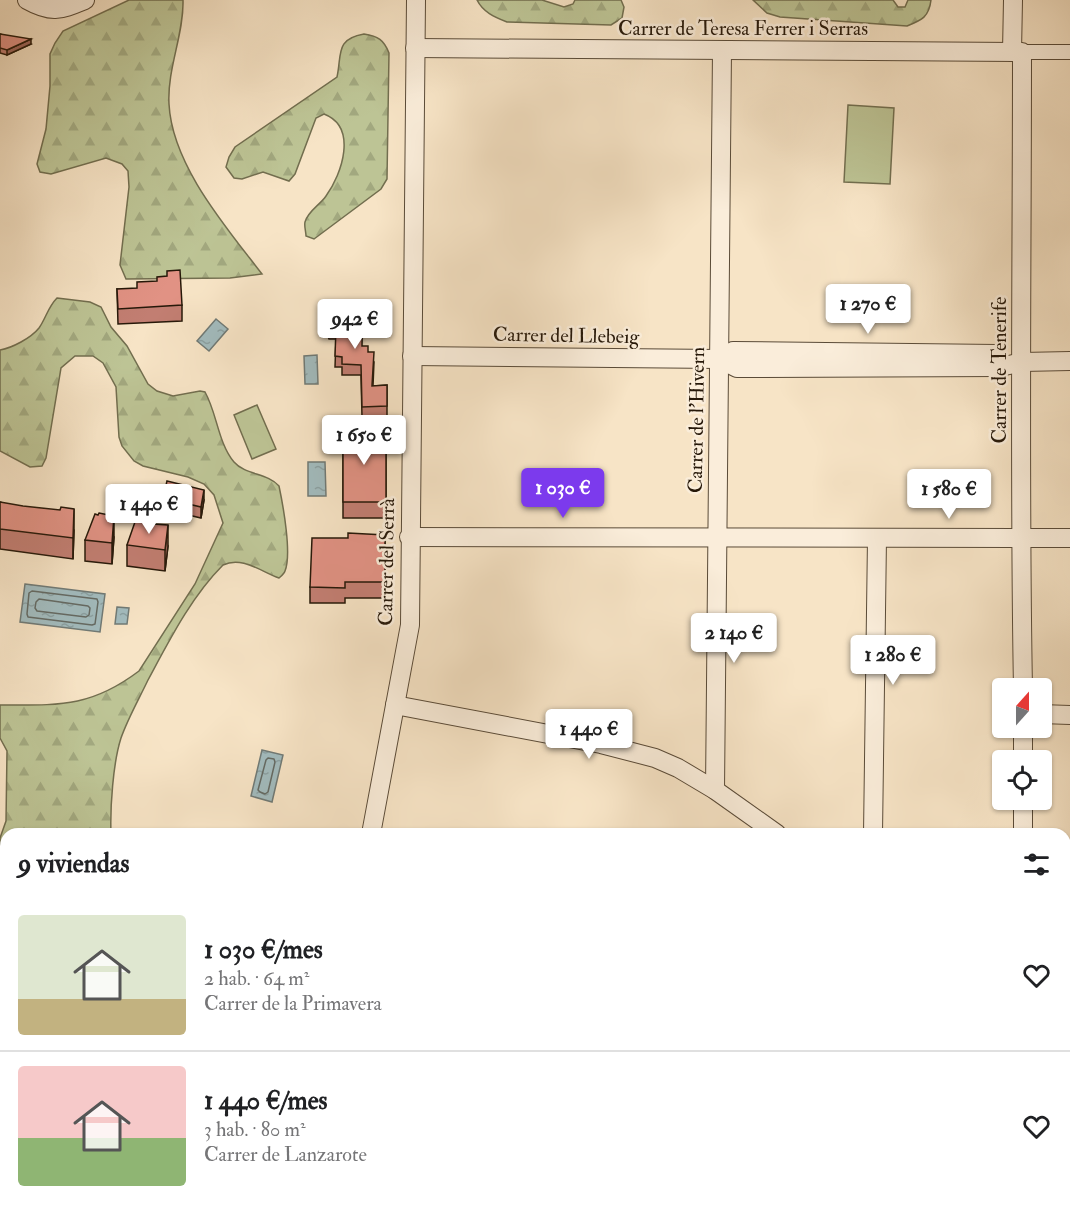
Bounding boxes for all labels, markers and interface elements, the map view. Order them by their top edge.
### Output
street label: Carrer de Teresa Ferrer i Serras [618,16,868,41]
pin: 1 270 € [813,284,923,335]
text: 1 270 € [840,291,896,316]
street label: Carrer de Tenerife [987,297,1012,443]
pin: 942 € [313,299,397,350]
text: 942 € [331,306,379,331]
street label: Carrer del Llebeig [493,322,641,349]
street label: Carrer de l'Hivern [683,347,710,493]
pin: 1 650 € [309,415,419,466]
text: 1 650 € [336,422,392,447]
pin: 1 030 € [508,468,618,519]
pin: 1 580 € [894,469,1004,520]
text: 1 030 € [535,475,591,500]
text: 1 580 € [921,476,977,501]
pin: 1 440 € [94,484,204,535]
text: 1 440 € [119,491,179,516]
street label: Carrer del Serrà [373,497,400,626]
pin: 2 140 € [679,613,789,664]
text: 2 140 € [705,620,763,645]
pin: 1 280 € [838,635,948,686]
text: 1 280 € [864,642,922,667]
north arrow [992,678,1052,738]
map controls [992,678,1052,810]
pin: 1 440 € [534,709,644,760]
text: 1 440 € [559,716,619,741]
button: locate [992,750,1052,810]
text: 9 viviendas [18,848,129,880]
icon: filters [1020,848,1053,881]
text: 1 030 €/mes [204,934,323,966]
icon: home [66,939,138,1011]
icon: heart [1020,959,1053,992]
text: 2 hab. · 64 m² [204,966,309,991]
text: Carrer de la Primavera [204,991,382,1016]
text: 1 440 €/mes [204,1085,327,1117]
icon: home [66,1090,138,1162]
icon: heart [1020,1110,1053,1143]
text: 3 hab. · 80 m² [204,1117,306,1142]
text: Carrer de Lanzarote [204,1142,367,1167]

